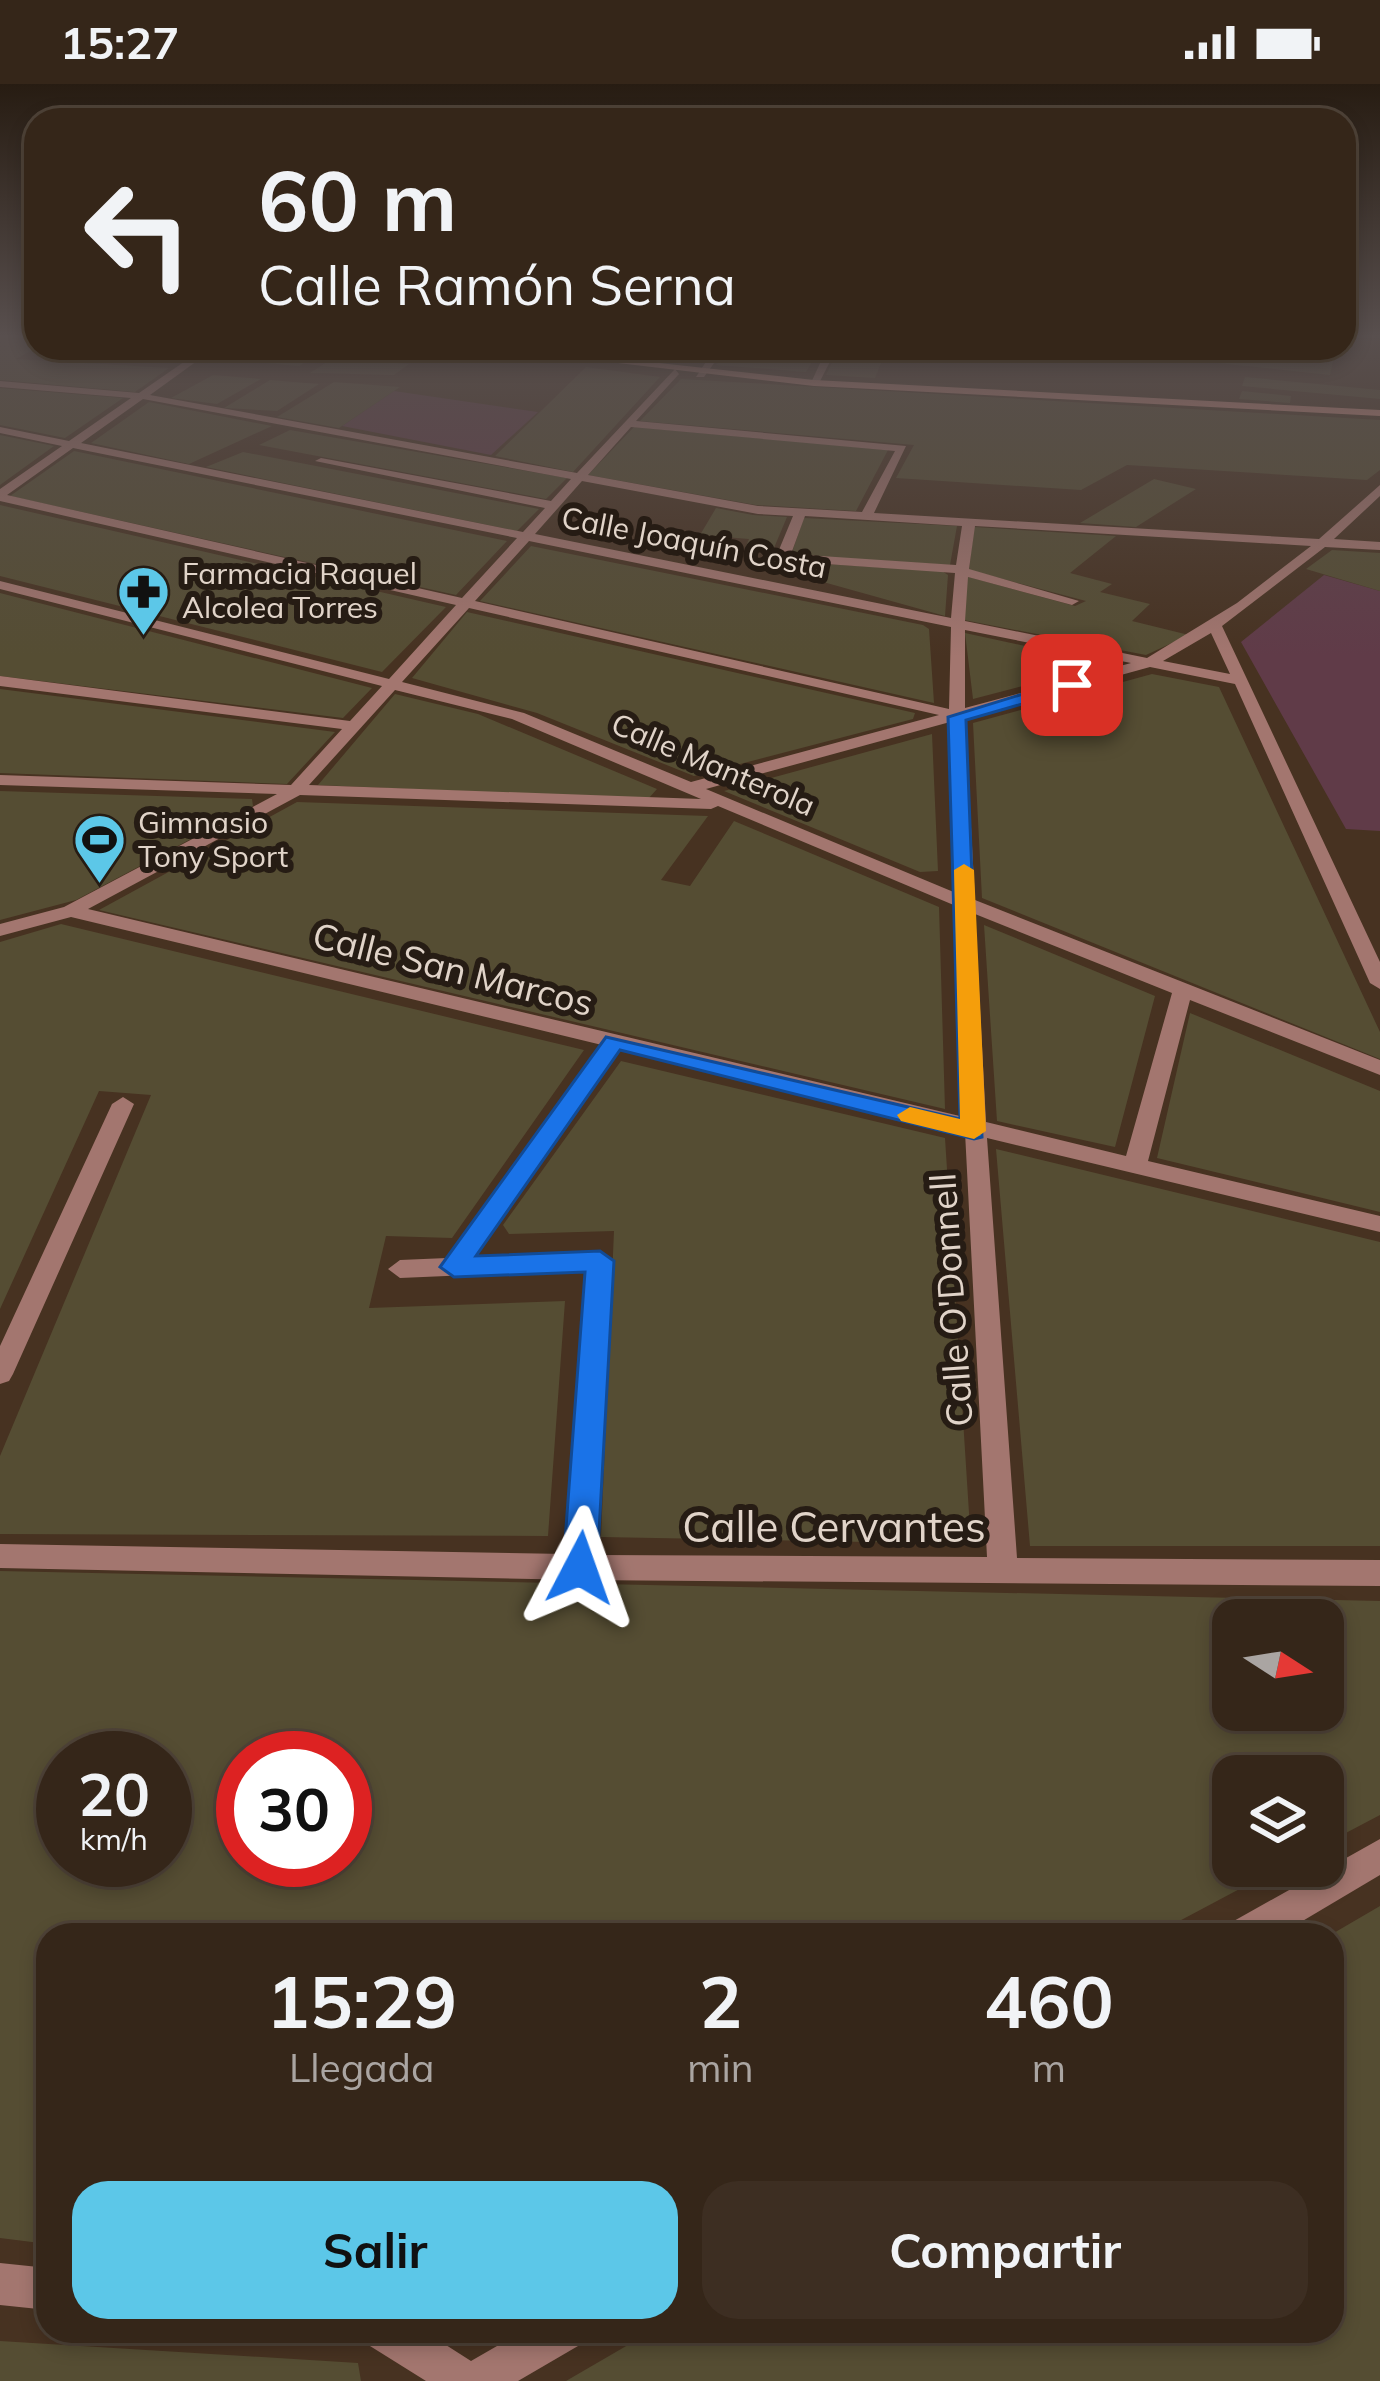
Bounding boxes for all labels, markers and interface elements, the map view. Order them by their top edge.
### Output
text: 15:27 [60,14,179,70]
text: 60 m [258,147,457,252]
icon: left [60,156,216,312]
text: Calle Ramón Serna [258,251,736,319]
street label: Calle Joaquín Costa [558,498,830,586]
place label: Farmacia Raquel Alcolea Torres [182,554,417,626]
pharmacy icon: Farmacia Raquel Alcolea Torres [115,563,171,637]
pin [1021,634,1123,736]
icon: arrive [1039,652,1105,718]
street label: Calle Manterola [606,704,821,824]
place label: Gimnasio Tony Sport [138,803,288,875]
sports icon: Gimnasio Tony Sport [71,812,127,886]
street label: Calle San Marcos [308,912,598,1025]
street label: Calle O'Donnell [919,1172,982,1428]
street label: Calle Cervantes [682,1500,986,1553]
position arrow [517,1505,643,1631]
north arrow [1212,1599,1344,1731]
map controls [1212,1599,1344,1887]
speed limit sign: 30 [216,1731,372,1887]
button: layers [1212,1755,1344,1887]
text: 20 [78,1756,150,1831]
text: km/h [80,1820,148,1858]
text: 15:29 [266,1956,457,2046]
text: 2 [699,1956,742,2046]
text: 460 [984,1956,1114,2046]
text: Llegada [289,2043,434,2092]
text: min [687,2043,754,2092]
text: m [1032,2043,1066,2092]
button: Salir [72,2181,678,2319]
button: Compartir [702,2181,1308,2319]

